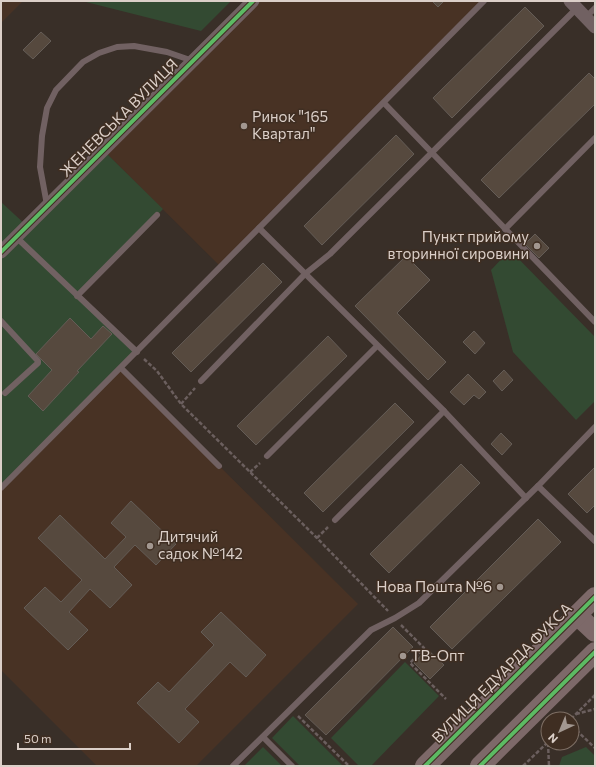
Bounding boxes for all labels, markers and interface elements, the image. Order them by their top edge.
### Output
street label: ЖЕНЕВСЬКА ВУЛИЦЯ [56,55,181,180]
place label: Ринок "165 Квартал" [252,107,328,142]
marker: Ринок "165 Квартал" [239,121,249,131]
place label: Пункт прийому вторинної сировини [388,227,529,262]
marker: Пункт прийому вторинної сировини [532,241,542,251]
place label: Дитячий садок №142 [158,527,243,562]
marker: Дитячий садок №142 [145,541,155,551]
place label: Нова Пошта №6 [376,577,492,595]
marker: Нова Пошта №6 [495,582,505,592]
street label: ВУЛИЦЯ ЕДУАРДА ФУКСА [428,599,575,746]
place label: ТВ-Опт [411,646,465,664]
marker: ТВ-Опт [398,651,408,661]
north arrow [540,711,580,751]
scale bar [18,725,130,751]
text: 50 m [24,731,52,745]
text: N [545,731,560,746]

